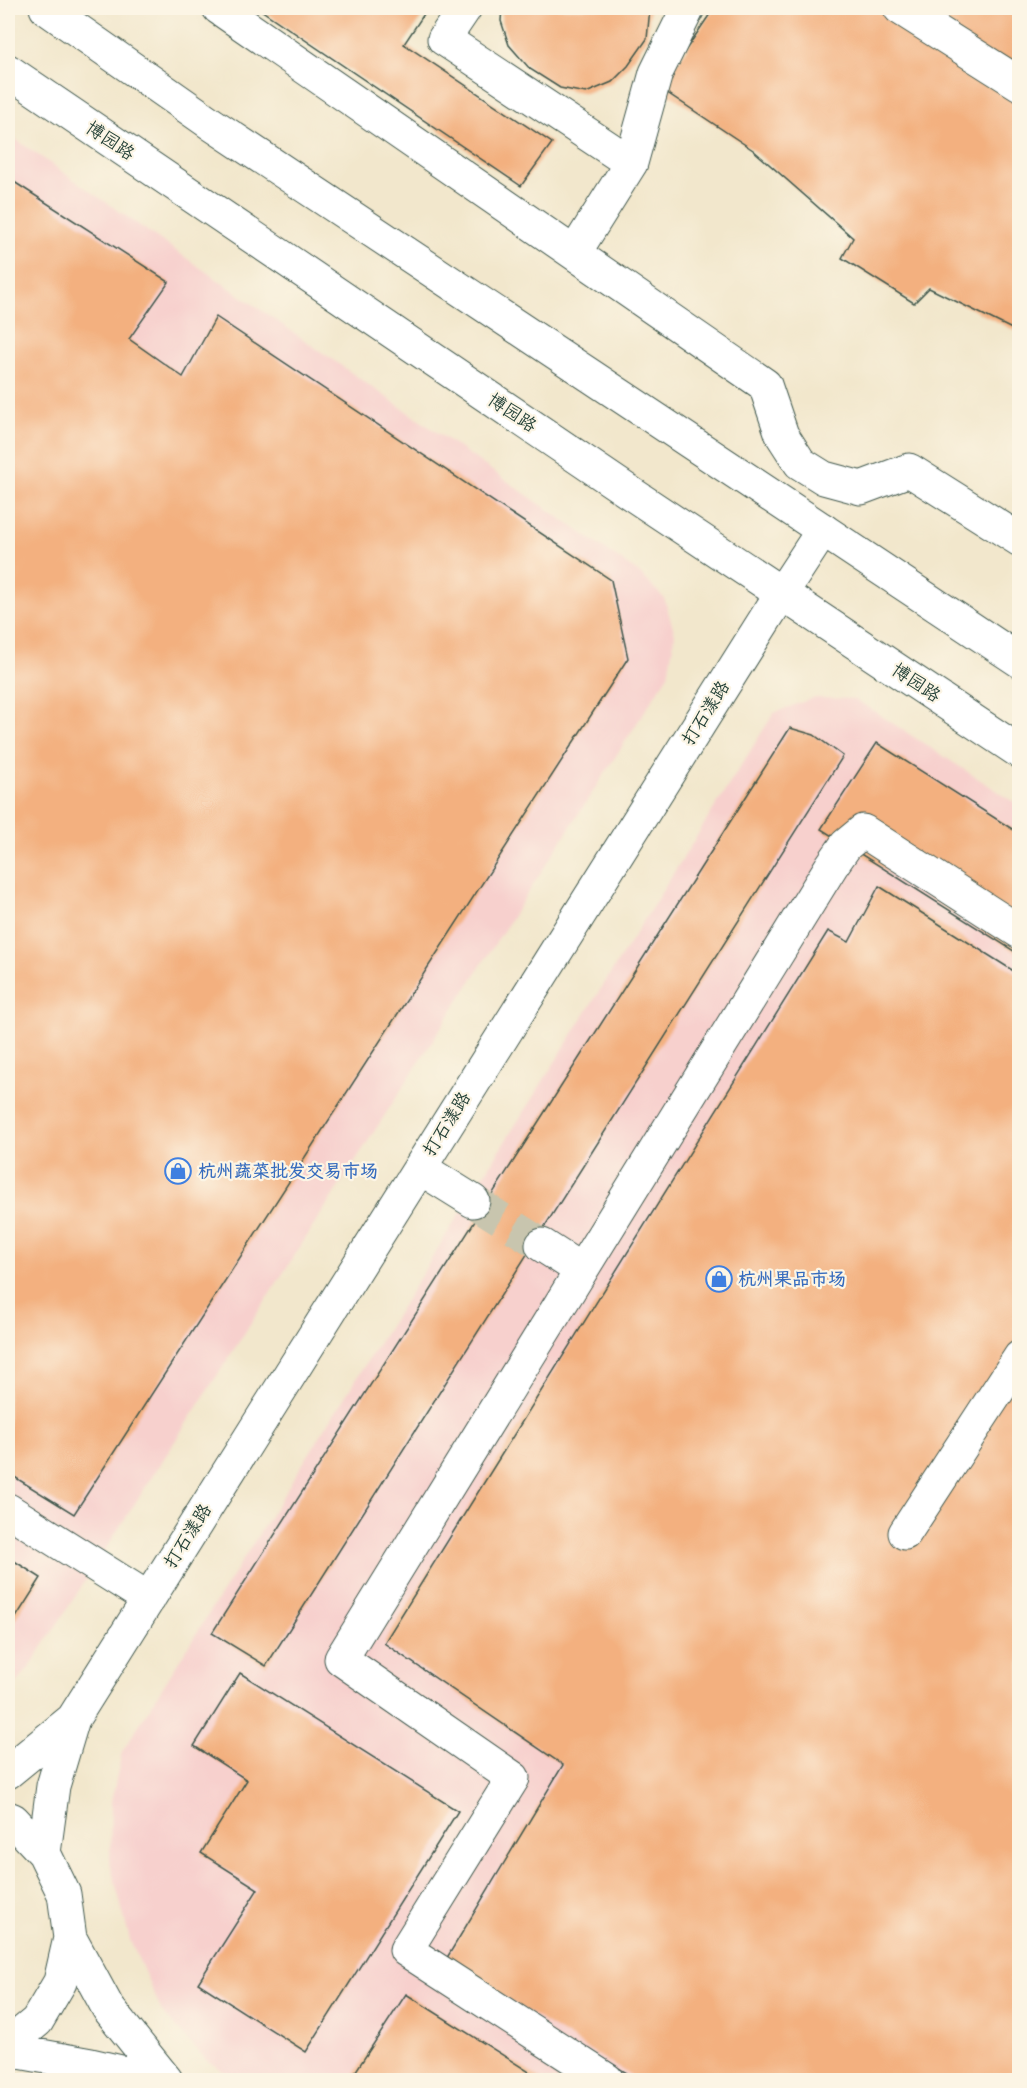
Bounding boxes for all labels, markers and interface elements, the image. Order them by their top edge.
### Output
street label: 博园路 [81,116,139,166]
street label: 博园路 [483,388,541,438]
street label: 博园路 [887,658,945,708]
street label: 打石漾路 [677,676,735,750]
street label: 打石漾路 [418,1087,476,1161]
shop icon: 杭州蔬菜批发交易市场 [163,1156,193,1186]
place label: 杭州蔬菜批发交易市场 [198,1160,378,1183]
shop icon: 杭州果品市场 [704,1264,734,1294]
place label: 杭州果品市场 [738,1268,846,1291]
street label: 打石漾路 [159,1499,217,1573]

